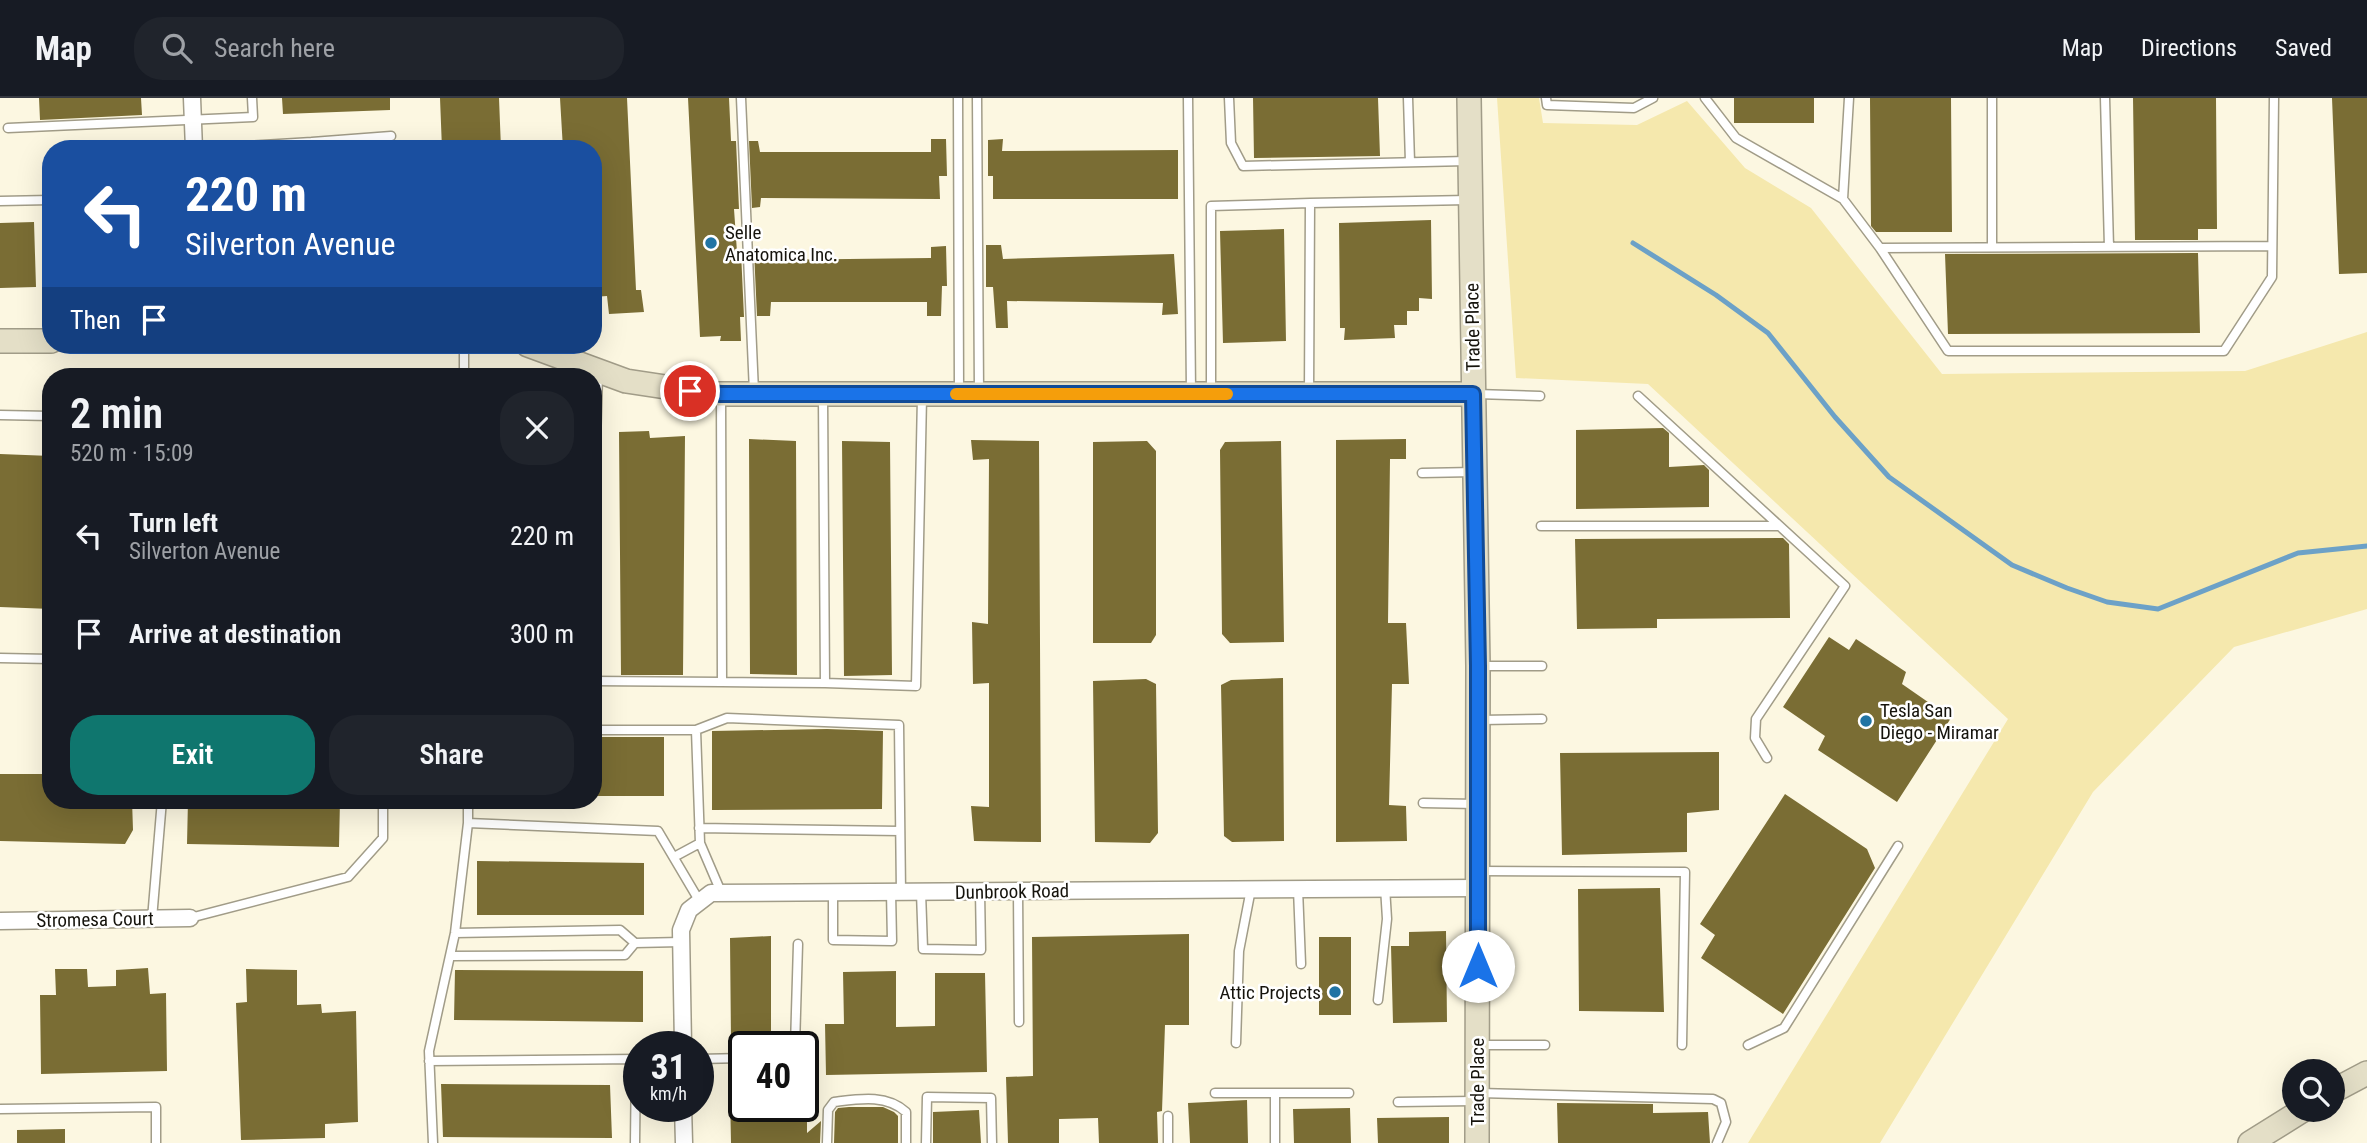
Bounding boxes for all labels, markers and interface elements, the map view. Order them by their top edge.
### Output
search box [134,17,624,80]
text: Map [35,29,92,68]
icon: search [158,29,196,67]
text: Search here [214,33,335,63]
text: Map [2062,34,2103,62]
text: Directions [2141,34,2237,62]
text: Saved [2275,34,2332,62]
text: 220 m [185,166,307,223]
icon: left [70,168,161,259]
place label: Selle Anatomica Inc. [725,221,838,266]
text: Silverton Avenue [185,225,395,263]
marker: Selle Anatomica Inc. [703,235,719,251]
street label: Trade Place [1460,283,1485,371]
icon: arrive [135,301,173,339]
text: Then [70,305,121,335]
pin [660,361,720,421]
icon: arrive [671,372,709,410]
text: 2 min [70,389,163,438]
button: close [500,391,574,465]
text: 520 m · 15:09 [70,440,194,467]
text: Turn left [129,508,218,538]
icon: left [70,517,108,555]
text: 220 m [510,521,574,551]
text: Silverton Avenue [129,538,280,565]
icon: arrive [70,615,108,653]
text: Arrive at destination [129,619,341,649]
text: 300 m [510,619,574,649]
place label: Tesla San Diego - Miramar [1880,699,1999,744]
marker: Tesla San Diego - Miramar [1858,713,1874,729]
button: Exit [70,715,315,795]
button: Share [329,715,574,795]
street label: Dunbrook Road [955,879,1069,904]
street label: Stromesa Court [36,907,154,932]
position arrow [1441,929,1515,1003]
place label: Attic Projects [1220,981,1321,1004]
marker: Attic Projects [1327,984,1343,1000]
speed limit sign: 40 [728,1031,819,1122]
street label: Trade Place [1466,1038,1489,1126]
text: 31 [651,1047,686,1088]
map controls [2282,1059,2345,1122]
button: search [2282,1059,2345,1122]
text: km/h [650,1083,687,1104]

